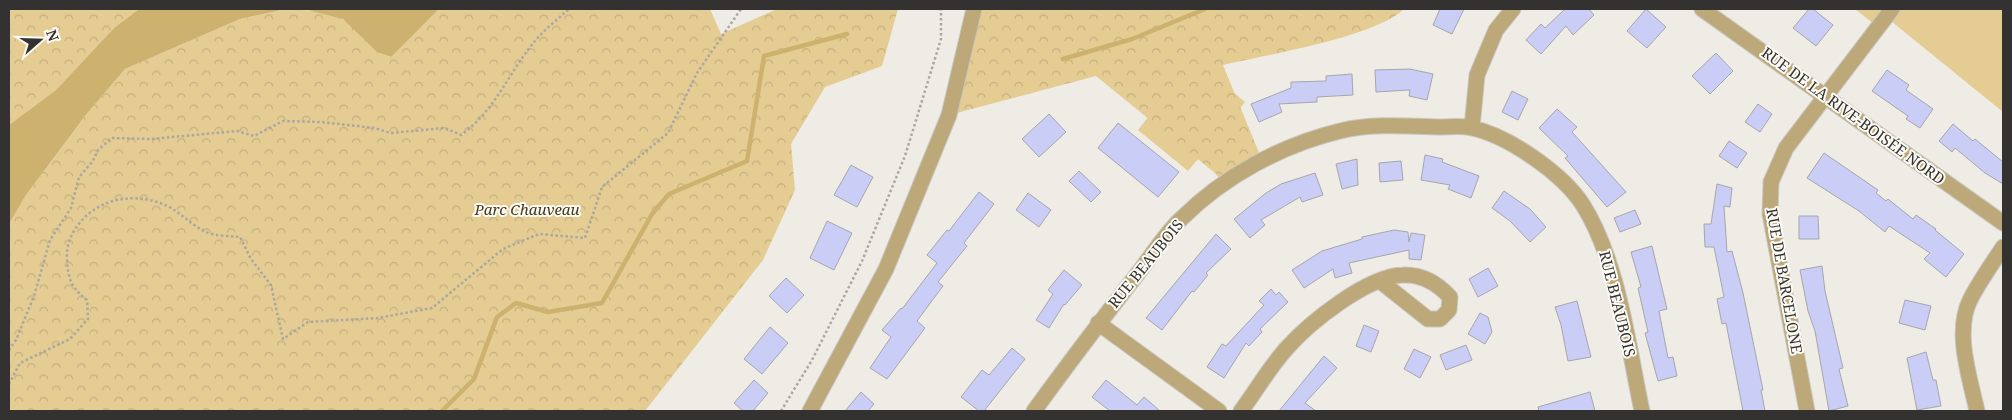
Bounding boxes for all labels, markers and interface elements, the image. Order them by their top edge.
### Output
north arrow [15,15,65,65]
text: N [42,27,64,44]
street label: RUE DE LA RIVE-BOISÉE NORD [1758,42,1949,188]
park label: Parc Chauveau [473,199,580,219]
street label: RUE DE BARCELONE [1762,207,1808,355]
street label: RUE BEAUBOIS [1103,215,1187,312]
street label: RUE BEAUBOIS [1595,249,1641,359]

